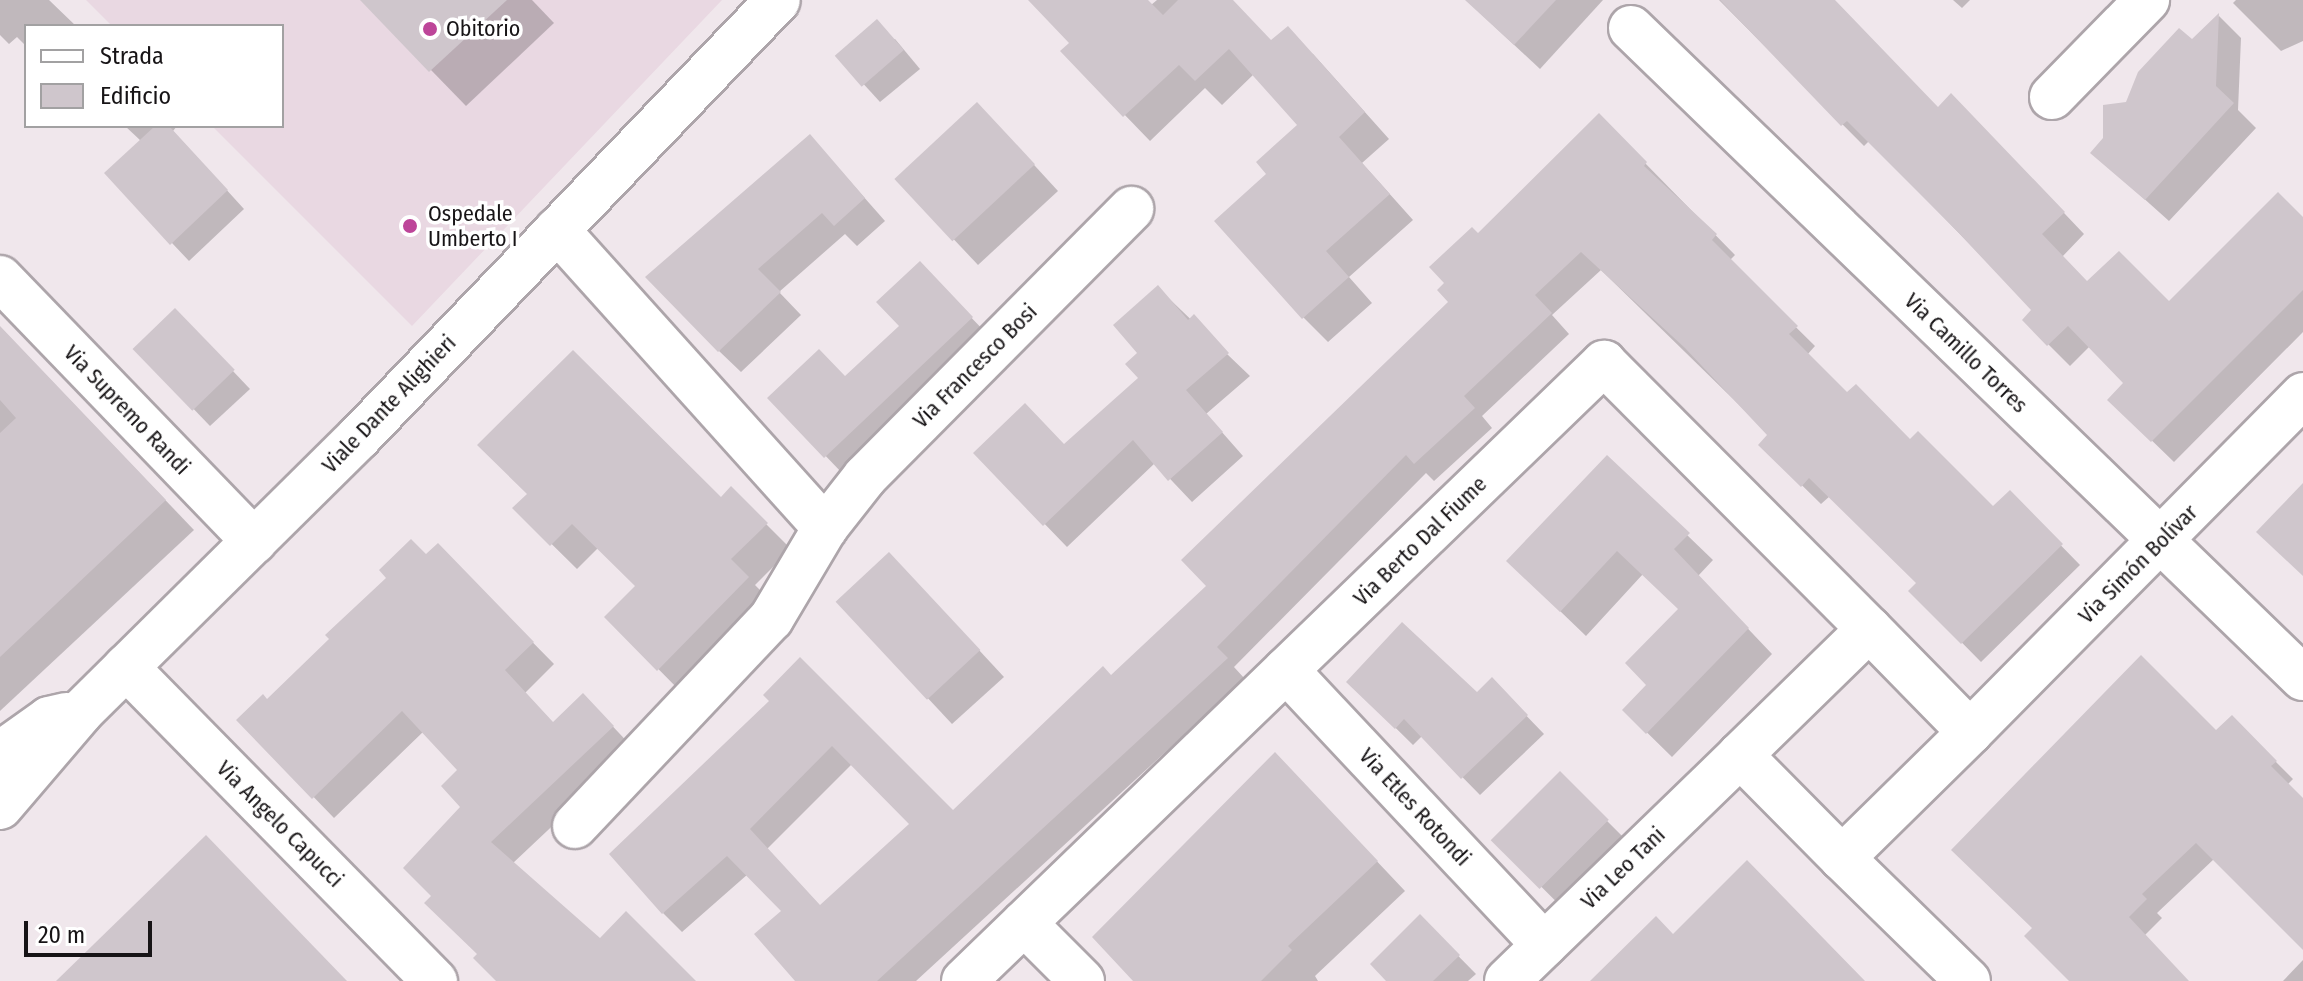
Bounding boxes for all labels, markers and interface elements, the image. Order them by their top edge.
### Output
place label: Obitorio [446,16,520,42]
marker: Obitorio [421,20,439,38]
legend [24,24,284,128]
text: Strada [100,42,164,70]
text: Edificio [100,82,171,110]
place label: Ospedale Umberto I [428,200,517,252]
marker: Ospedale Umberto I [399,215,421,237]
street label: Via Camillo Torres [1899,288,2033,418]
street label: Via Francesco Bosi [908,299,1042,433]
street label: Viale Dante Alighieri [317,330,461,478]
street label: Via Supremo Randi [58,340,196,480]
street label: Via Berto Dal Fiume [1348,471,1492,611]
street label: Via Simón Bolívar [2073,499,2203,629]
street label: Via Etles Rotondi [1354,743,1476,871]
street label: Via Angelo Capucci [211,755,349,893]
street label: Via Leo Tani [1576,821,1670,915]
scale bar [28,905,156,955]
text: 20 m [38,921,85,949]

